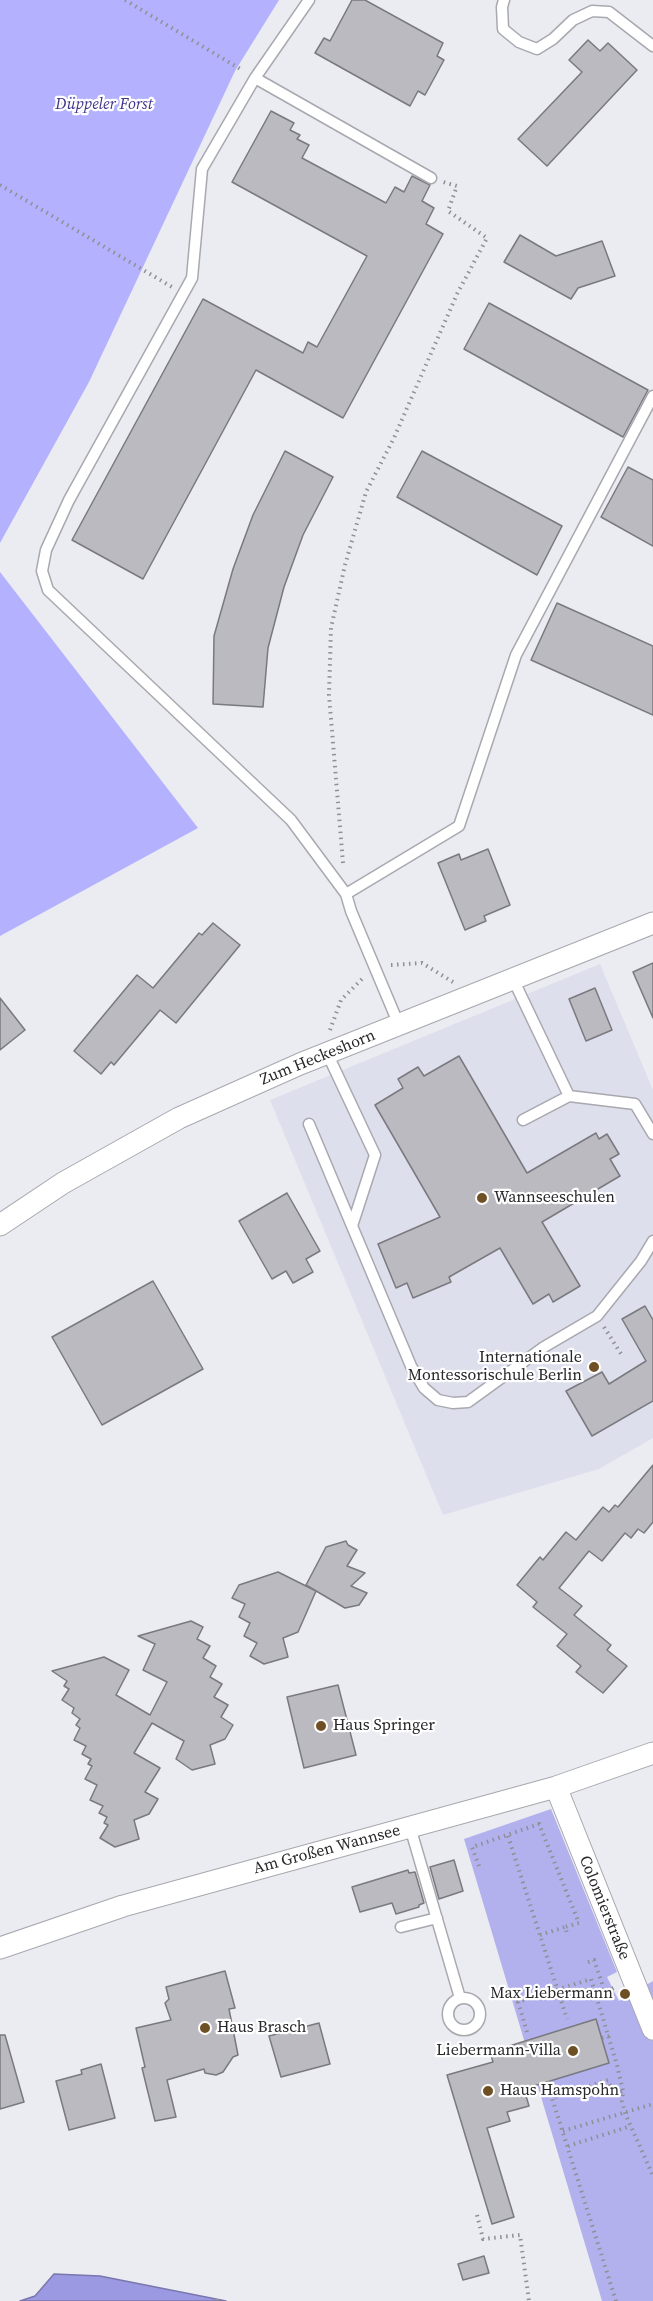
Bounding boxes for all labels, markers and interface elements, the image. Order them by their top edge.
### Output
park label: Düppeler Forst [55,95,153,115]
street label: Zum Heckeshorn [258,1026,378,1090]
place label: Wannseeschulen [494,1188,615,1208]
marker: Wannseeschulen [475,1191,489,1205]
place label: Internationale Montessorischule Berlin [408,1348,582,1386]
marker: Internationale Montessorischule Berlin [587,1360,601,1374]
place label: Haus Springer [333,1716,435,1736]
marker: Haus Springer [314,1719,328,1733]
street label: Am Großen Wannsee [252,1821,402,1879]
street label: Colomierstraße [574,1853,634,1963]
place label: Max Liebermann [490,1984,613,2004]
marker: Max Liebermann [618,1987,632,2001]
place label: Haus Brasch [217,2018,306,2038]
marker: Haus Brasch [198,2021,212,2035]
place label: Liebermann-Villa [436,2041,561,2061]
marker: Liebermann-Villa [566,2044,580,2058]
place label: Haus Hamspohn [500,2081,619,2101]
marker: Haus Hamspohn [481,2084,495,2098]

